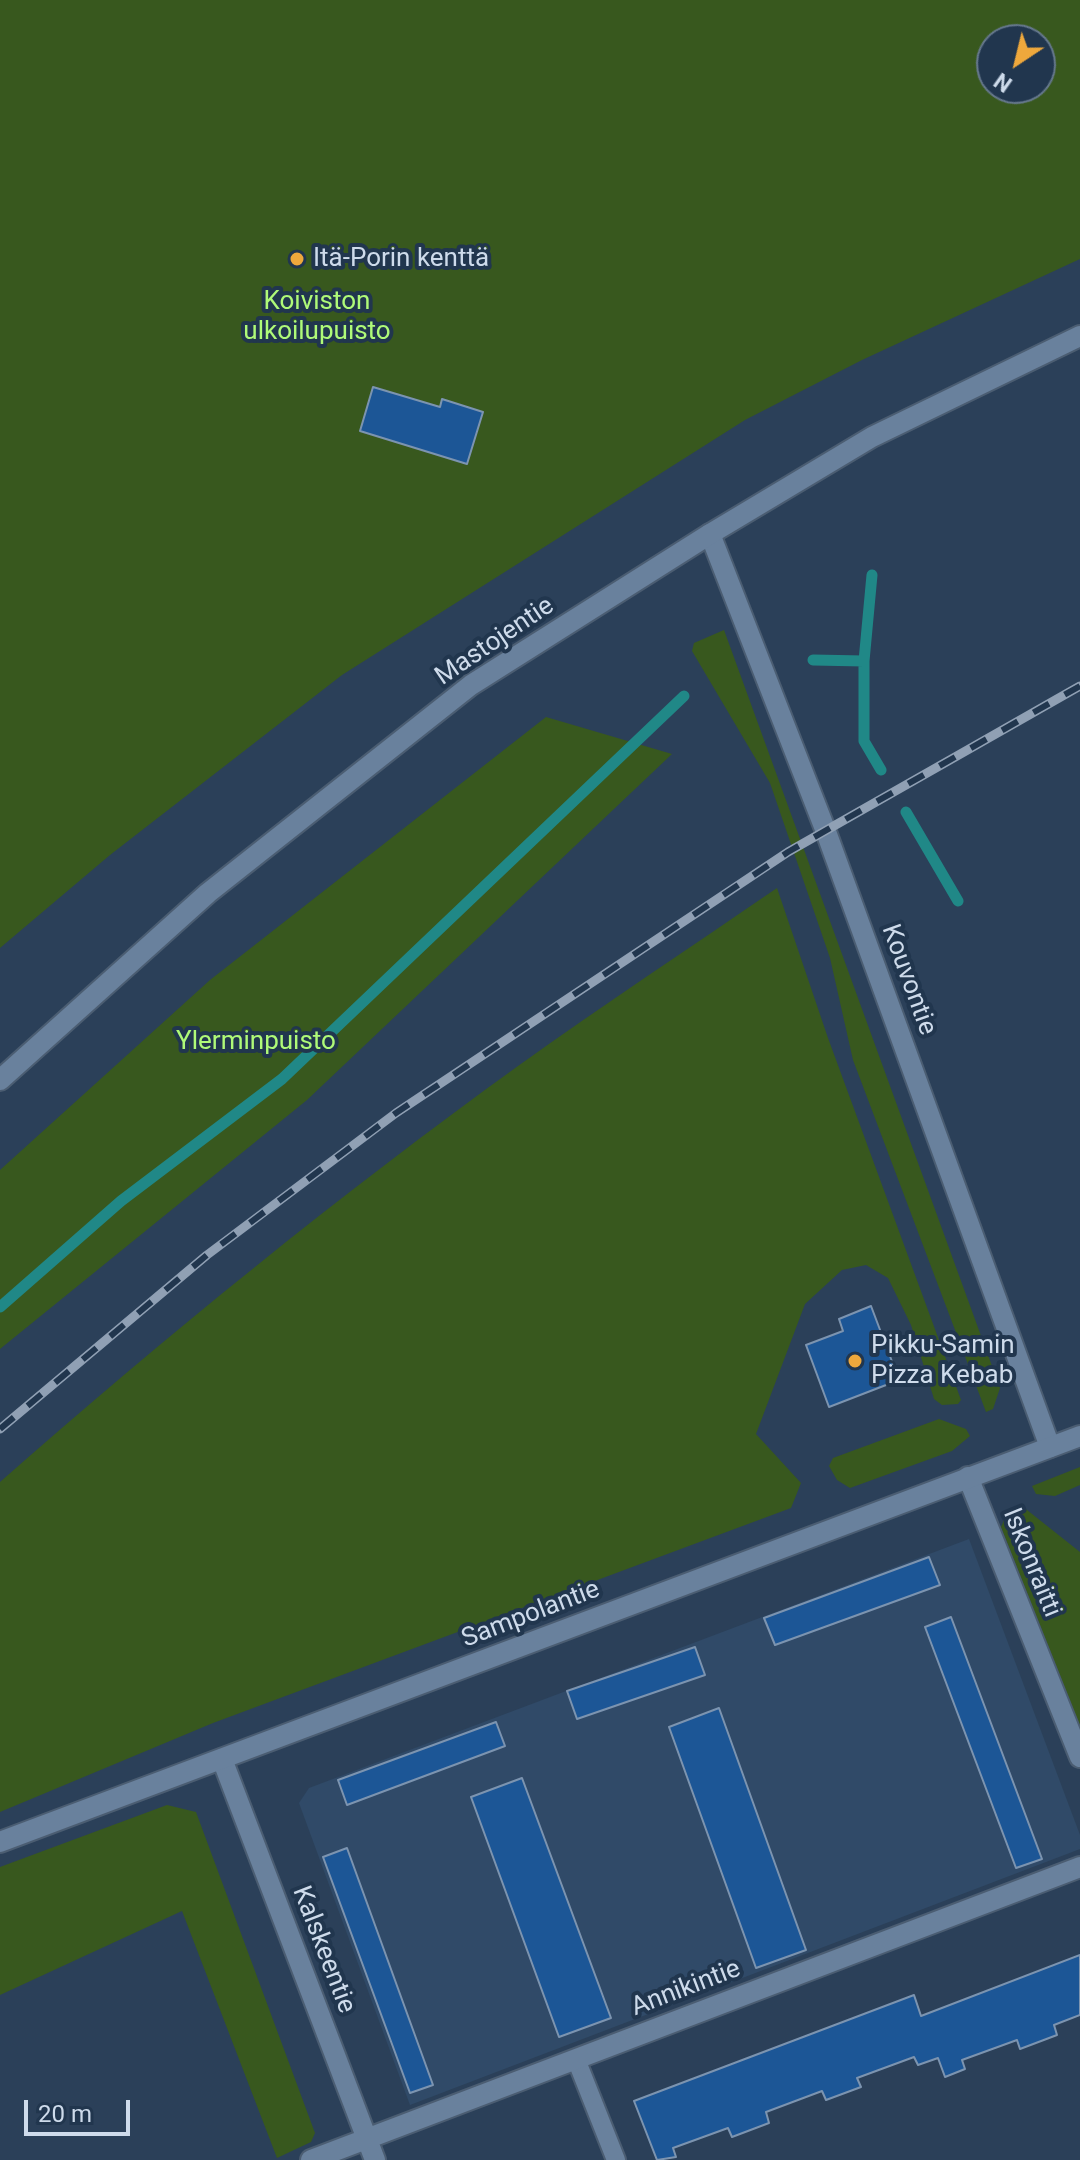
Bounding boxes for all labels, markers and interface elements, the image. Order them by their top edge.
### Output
north arrow [976,24,1056,104]
text: N [990,68,1017,97]
place label: Itä-Porin kenttä [313,243,489,275]
marker: Itä-Porin kenttä [288,250,306,268]
park label: Koiviston ulkoilupuisto [243,286,391,348]
street label: Mastojentie [430,591,560,693]
street label: Kouvontie [874,920,942,1040]
park label: Ylerminpuisto [176,1026,336,1058]
place label: Pikku-Samin Pizza Kebab [871,1330,1015,1392]
marker: Pikku-Samin Pizza Kebab [846,1352,864,1370]
street label: Iskonraitti [995,1504,1067,1622]
street label: Sampolantie [458,1574,604,1656]
street label: Kalskeentie [284,1882,362,2018]
street label: Annikintie [627,1954,745,2024]
scale bar [28,2084,134,2134]
text: 20 m [38,2100,92,2128]

